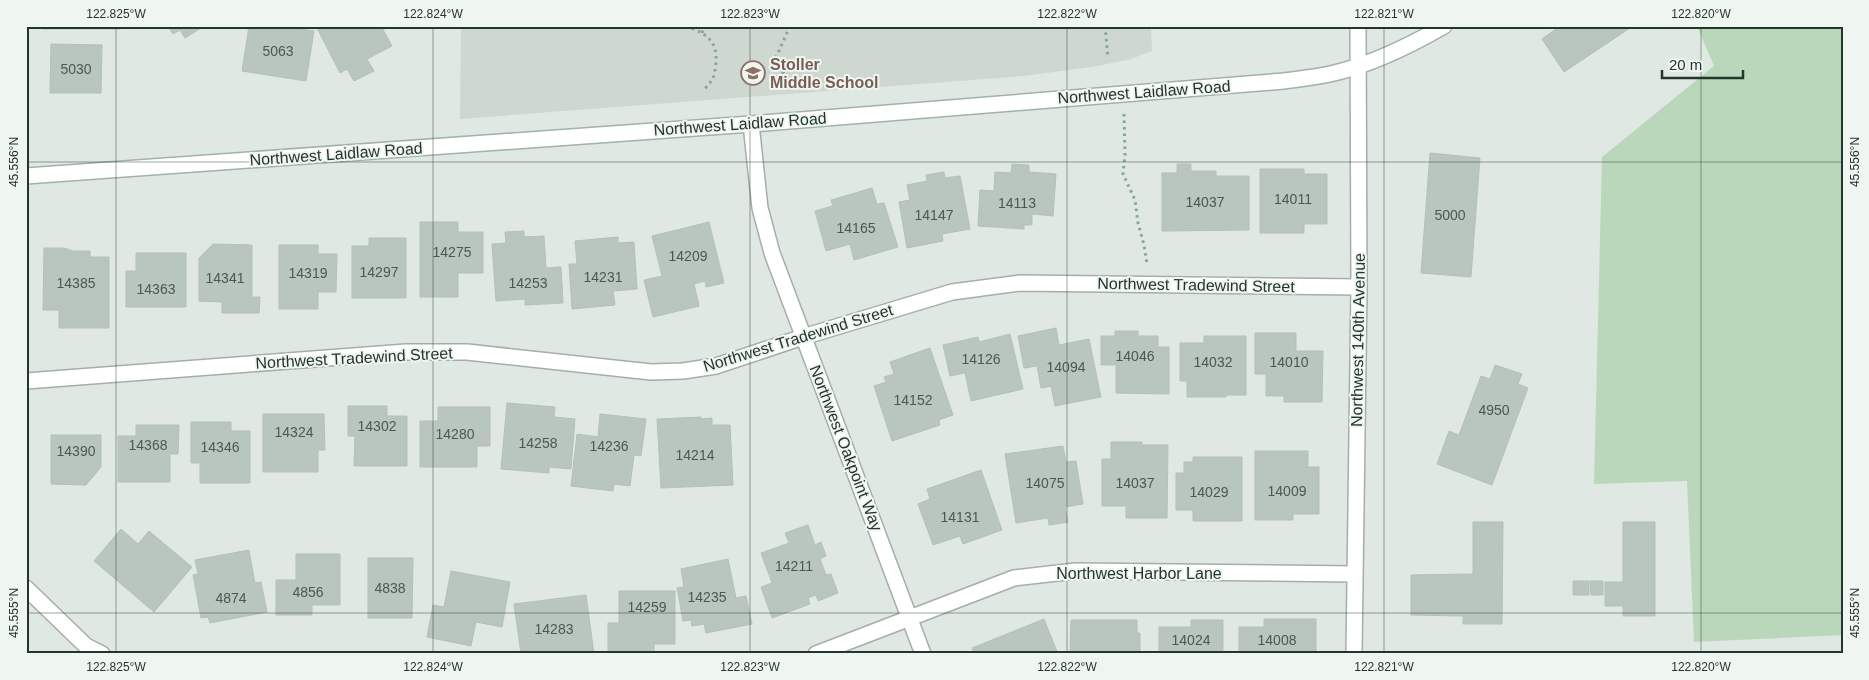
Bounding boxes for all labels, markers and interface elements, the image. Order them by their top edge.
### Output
text: 122.825°W [86,7,146,21]
text: 122.824°W [403,7,463,21]
text: 122.823°W [720,7,780,21]
text: 122.822°W [1037,7,1097,21]
text: 122.821°W [1354,7,1414,21]
text: 122.820°W [1671,7,1731,21]
house number: 5063 [262,43,294,59]
scale bar [1662,48,1743,80]
place label: Stoller Middle School [770,56,878,91]
text: 20 m [1669,56,1702,73]
school or university icon: Stoller Middle School [740,60,766,86]
house number: 5030 [60,61,92,77]
street label: Northwest Laidlaw Road [1057,77,1231,107]
street label: Northwest Laidlaw Road [653,109,827,139]
text: 45.556°N [7,137,21,187]
text: 45.556°N [1848,137,1862,187]
street label: Northwest Laidlaw Road [249,139,423,169]
house number: 14011 [1274,191,1312,207]
house number: 14037 [1186,194,1225,210]
house number: 14113 [998,195,1036,211]
house number: 14147 [915,207,954,223]
house number: 5000 [1434,207,1466,223]
house number: 14165 [837,220,876,236]
house number: 14275 [433,244,472,260]
house number: 14209 [669,248,708,264]
street label: Northwest 140th Avenue [1348,253,1368,427]
house number: 14297 [360,264,399,280]
house number: 14319 [289,265,328,281]
house number: 14231 [584,269,623,285]
house number: 14341 [206,270,245,286]
house number: 14385 [57,275,96,291]
house number: 14253 [509,275,548,291]
street label: Northwest Tradewind Street [1097,275,1295,295]
house number: 14363 [137,281,176,297]
street label: Northwest Tradewind Street [701,301,895,375]
street label: Northwest Tradewind Street [255,344,454,372]
house number: 14046 [1116,348,1155,364]
house number: 14126 [962,351,1001,367]
house number: 14032 [1194,354,1233,370]
house number: 14010 [1270,354,1309,370]
house number: 14094 [1047,359,1086,375]
street label: Northwest Oakpoint Way [806,363,886,533]
house number: 14152 [894,392,933,408]
house number: 4950 [1478,402,1510,418]
house number: 14302 [358,418,397,434]
house number: 14324 [275,424,314,440]
house number: 14280 [436,426,475,442]
house number: 14258 [519,435,558,451]
house number: 14368 [129,437,168,453]
house number: 14236 [590,438,629,454]
house number: 14346 [201,439,240,455]
house number: 14390 [57,443,96,459]
house number: 14214 [676,447,715,463]
house number: 14075 [1026,475,1065,491]
house number: 14037 [1116,475,1155,491]
house number: 14009 [1268,483,1307,499]
house number: 14029 [1190,484,1229,500]
house number: 14131 [941,509,980,525]
house number: 14211 [775,558,813,574]
street label: Northwest Harbor Lane [1056,565,1222,582]
house number: 4838 [374,580,406,596]
house number: 4856 [292,584,324,600]
text: 45.555°N [7,588,21,638]
text: 45.555°N [1848,588,1862,638]
house number: 14235 [688,589,727,605]
house number: 4874 [215,590,247,606]
house number: 14259 [628,599,667,615]
house number: 14283 [535,621,574,637]
house number: 14024 [1172,632,1211,648]
house number: 14008 [1258,632,1297,648]
text: 122.825°W [86,660,146,674]
text: 122.824°W [403,660,463,674]
text: 122.823°W [720,660,780,674]
text: 122.822°W [1037,660,1097,674]
text: 122.821°W [1354,660,1414,674]
text: 122.820°W [1671,660,1731,674]

